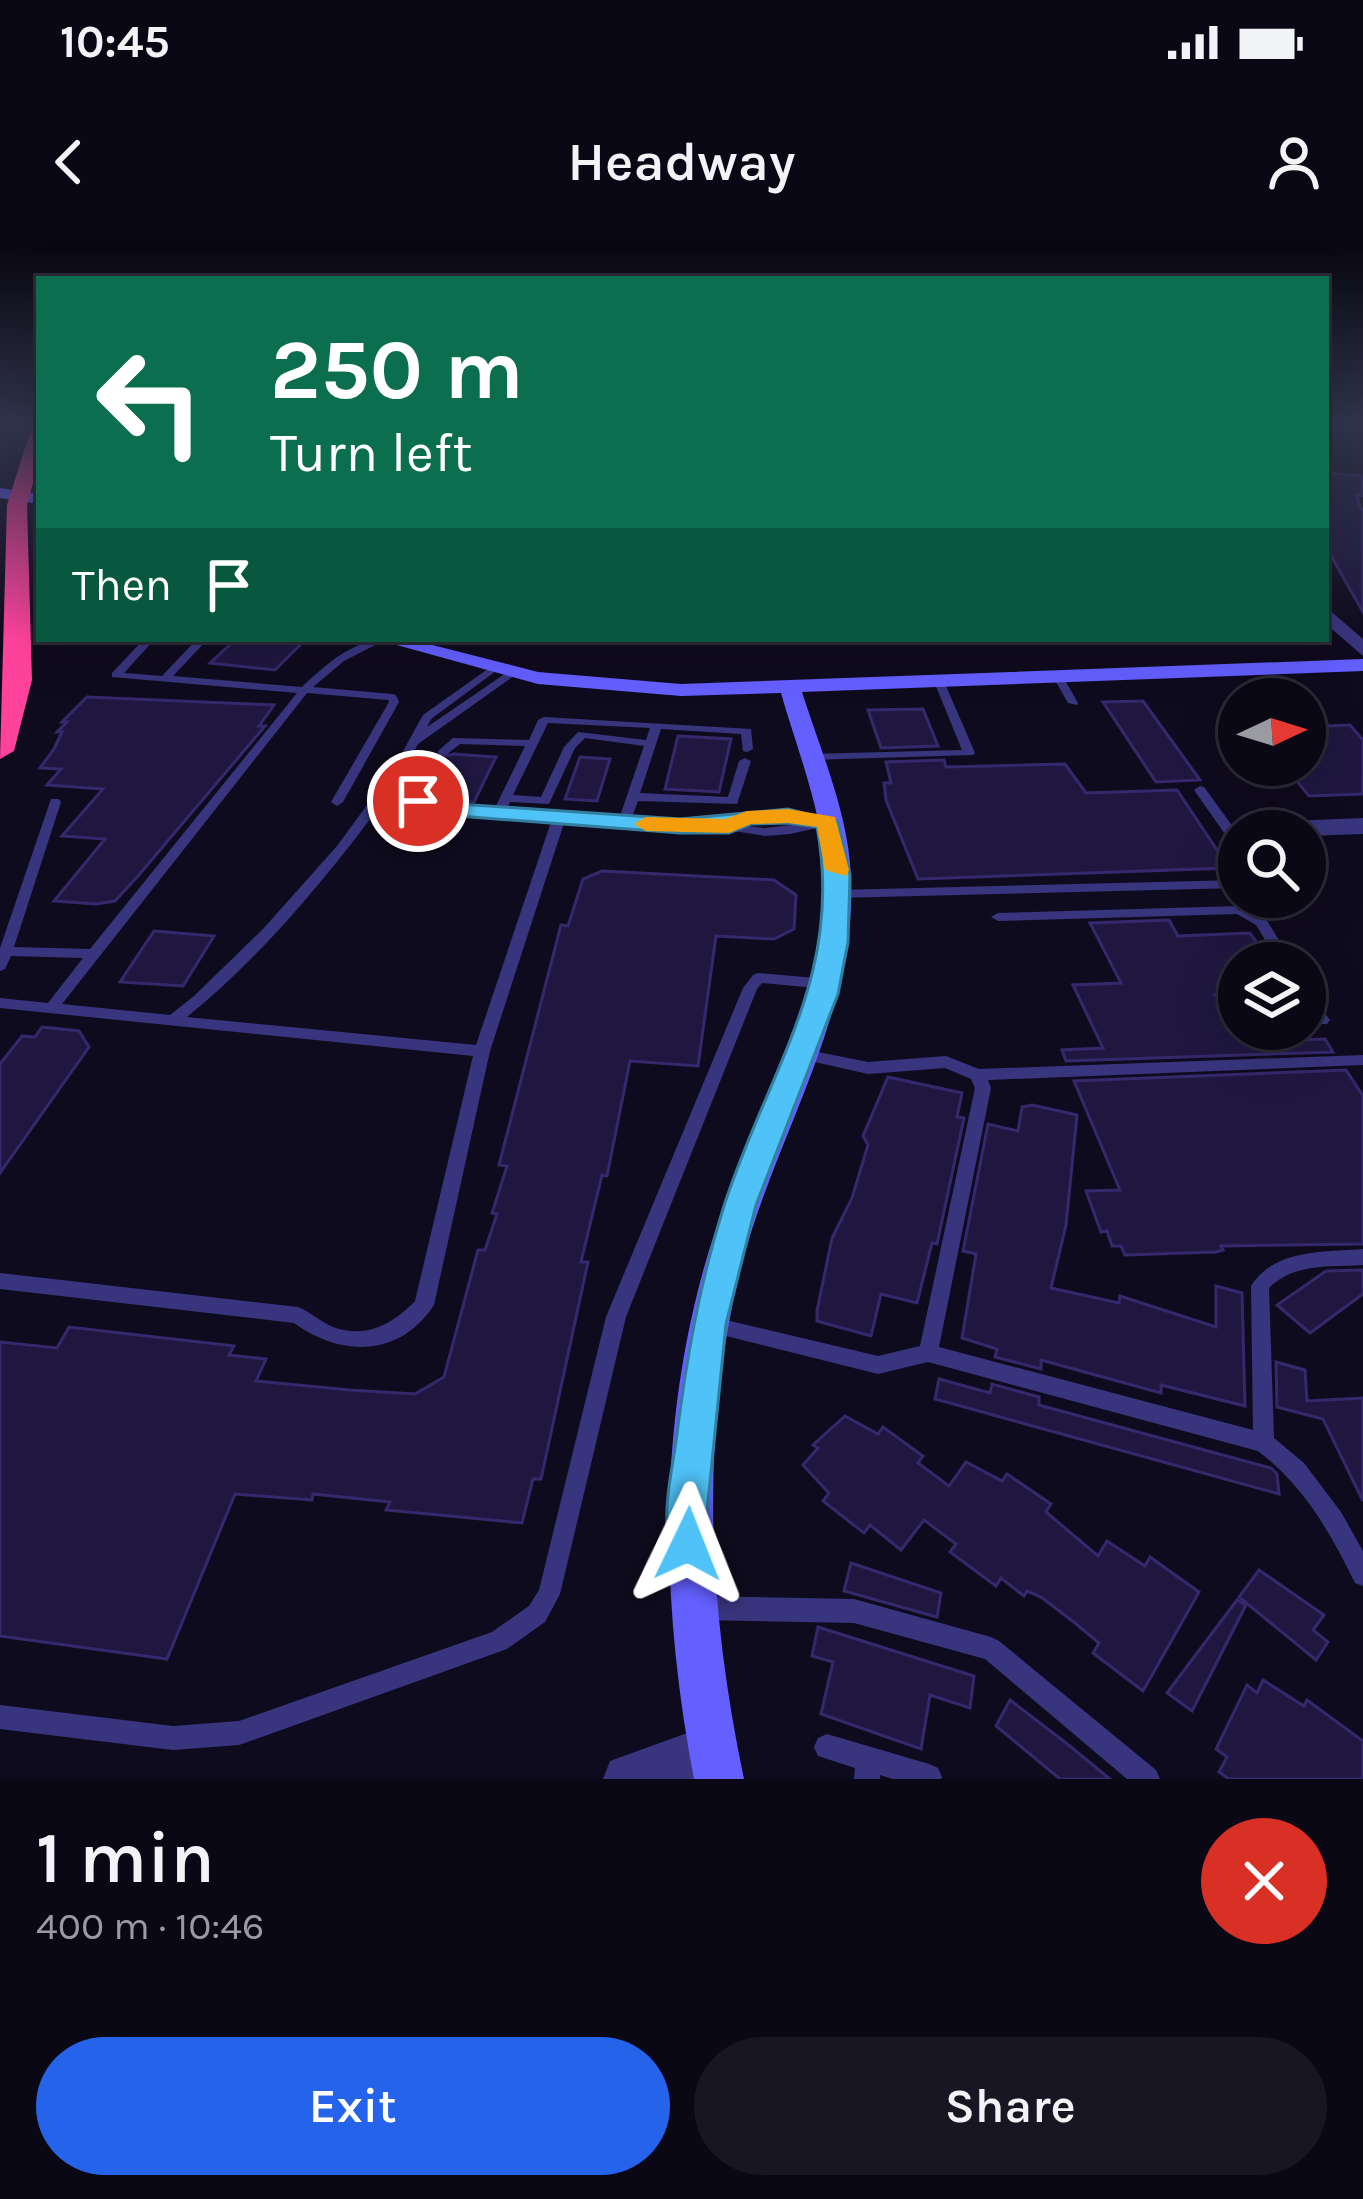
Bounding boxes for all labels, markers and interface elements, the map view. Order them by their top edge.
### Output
text: 10:45 [60,16,170,68]
icon: back [36,129,102,195]
icon: person [1261,129,1327,195]
text: Headway [568,130,795,194]
text: 250 m [270,321,524,419]
icon: left [72,324,228,480]
text: Turn left [270,421,473,485]
icon: arrive [196,552,262,618]
text: Then [72,559,172,611]
north arrow [1218,678,1326,786]
map controls [1218,678,1326,1050]
pin [367,750,469,852]
icon: arrive [385,768,451,834]
button: search [1218,810,1326,918]
button: layers [1218,942,1326,1050]
position arrow [625,1481,751,1607]
text: 1 min [36,1816,215,1900]
button: close [1201,1818,1327,1944]
text: 400 m · 10:46 [36,1903,264,1949]
button: Exit [36,2037,670,2175]
button: Share [694,2037,1327,2175]

